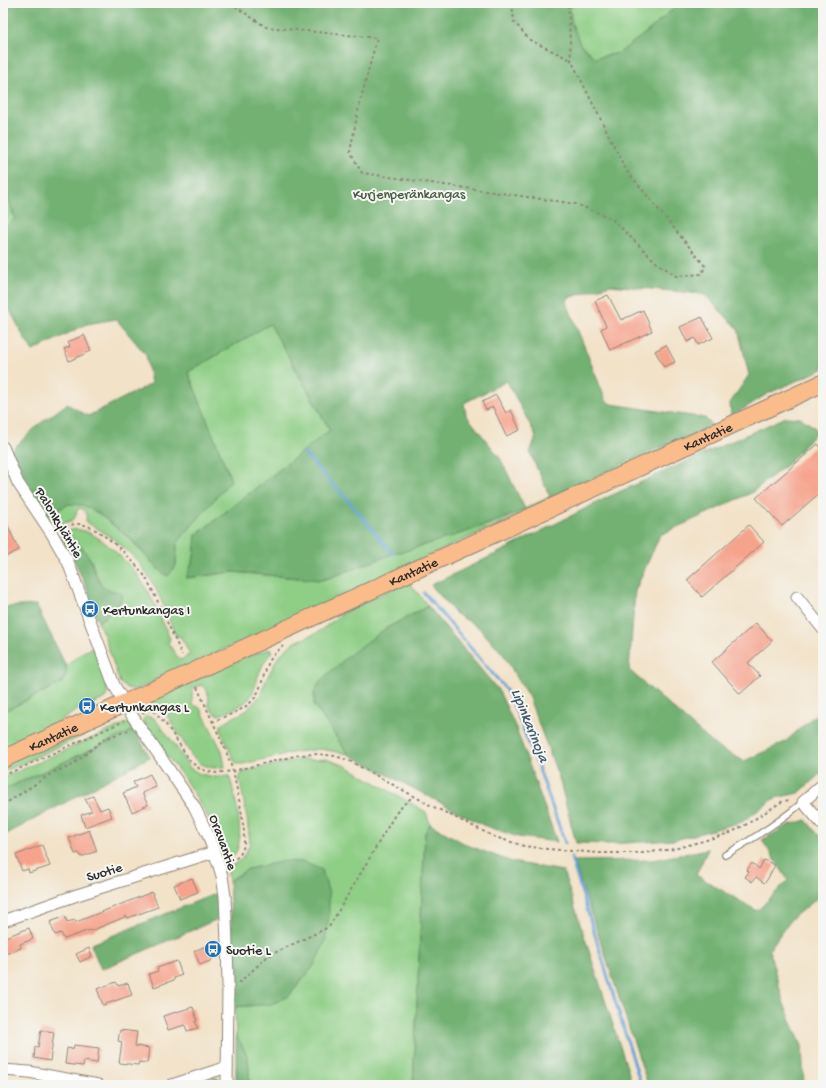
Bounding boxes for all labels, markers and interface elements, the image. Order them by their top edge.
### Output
park label: Kurjenperänkangas [353,187,466,204]
street label: Kantatie [681,419,736,457]
street label: Palonkyläntie [30,484,86,562]
street label: Kantatie [387,554,442,592]
bus stop icon: Kertunkangas I [80,599,100,619]
place label: Kertunkangas I [103,603,190,620]
water label: Lipinkarinoja [506,686,553,767]
bus stop icon: Kertunkangas L [77,696,97,716]
place label: Kertunkangas L [100,700,190,717]
street label: Kantatie [27,720,82,757]
street label: Oravantie [204,813,240,874]
street label: Suotie [85,860,125,887]
bus stop icon: Suotie L [203,939,223,959]
place label: Suotie L [226,943,272,960]

